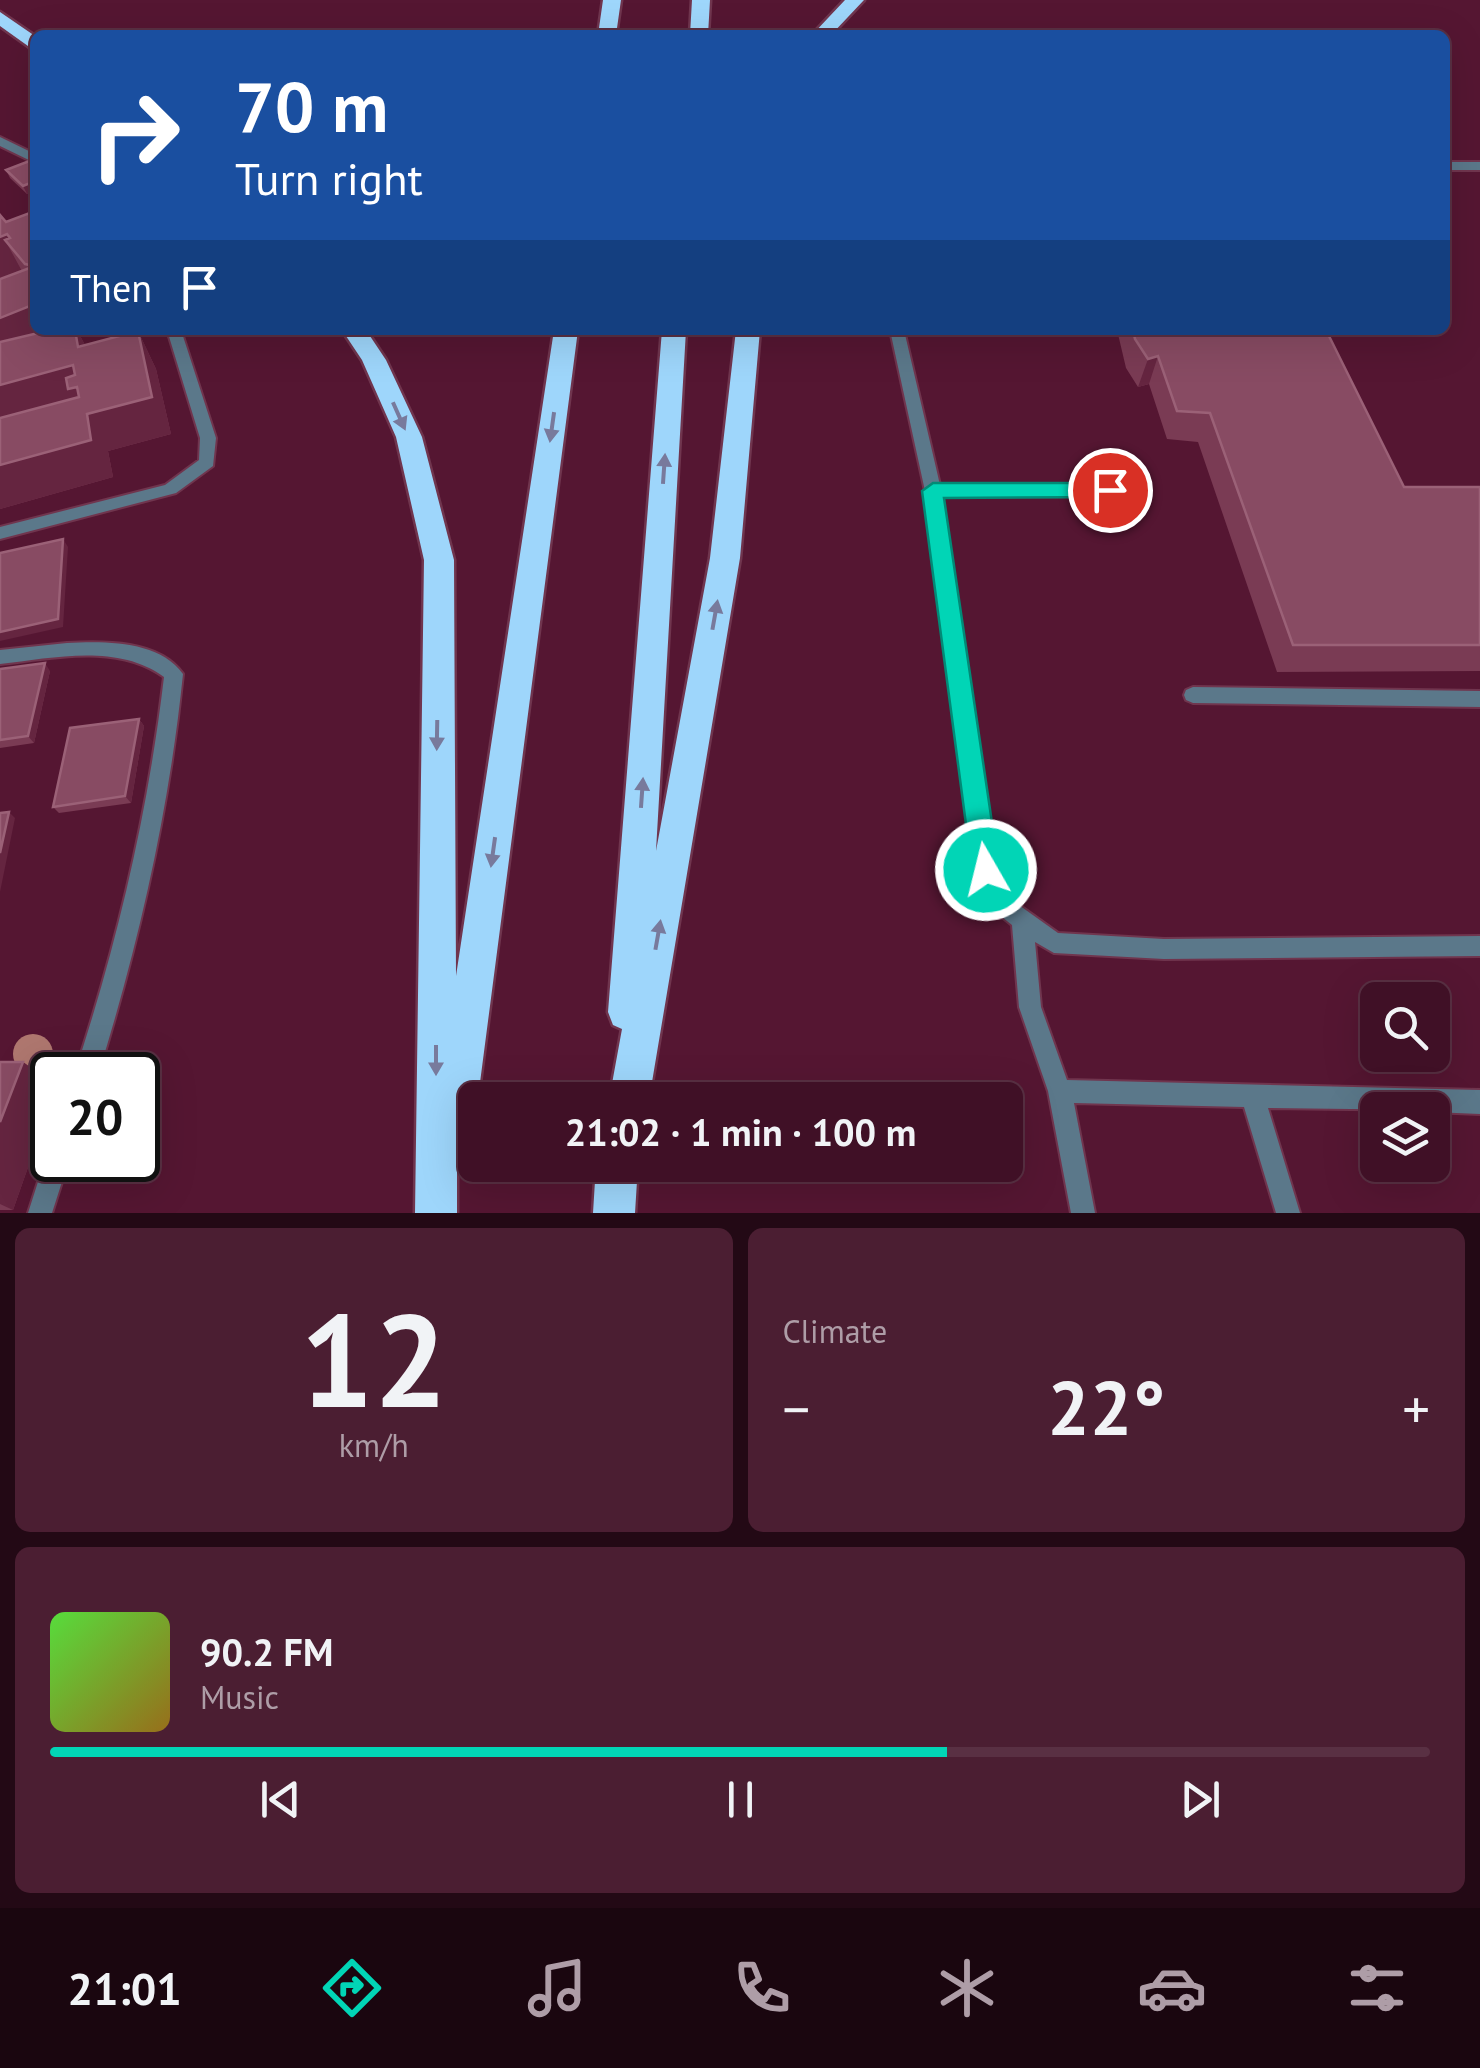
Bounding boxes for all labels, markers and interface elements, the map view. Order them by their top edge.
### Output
text: 70 m [235,61,388,151]
icon: right [70,70,200,200]
text: Turn right [235,149,423,207]
icon: arrive [172,260,227,315]
text: Then [70,263,152,312]
one-way arrow [391,401,407,431]
one-way arrow [544,411,560,443]
pin [1068,448,1153,533]
one-way arrow [656,452,672,484]
icon: arrive [1083,463,1138,518]
one-way arrow [708,599,723,630]
one-way arrow [429,720,445,752]
one-way arrow [634,777,650,809]
position arrow [934,818,1038,922]
one-way arrow [484,837,500,869]
one-way arrow [651,919,666,950]
map controls [1360,982,1450,1182]
button: search [1360,982,1450,1072]
one-way arrow [428,1045,444,1077]
speed limit sign: 20 [30,1052,160,1182]
button: layers [1360,1092,1450,1182]
text: 21:02 · 1 min · 100 m [565,1107,916,1156]
text: 12 [300,1275,447,1443]
text: Climate [783,1310,887,1352]
text: 22° [1047,1359,1165,1456]
text: − [783,1373,810,1444]
text: + [1402,1373,1430,1444]
text: km/h [339,1424,409,1466]
text: 90.2 FM [200,1627,333,1676]
text: Music [200,1676,279,1718]
icon: previous [253,1772,308,1827]
icon: pause [713,1772,768,1827]
icon: next [1173,1772,1228,1827]
icon: directions [317,1953,387,2023]
icon: music [522,1953,592,2023]
icon: phone [727,1953,797,2023]
icon: climate [932,1953,1002,2023]
icon: car [1137,1953,1207,2023]
icon: filters [1342,1953,1412,2023]
text: 21:01 [68,1959,182,2017]

